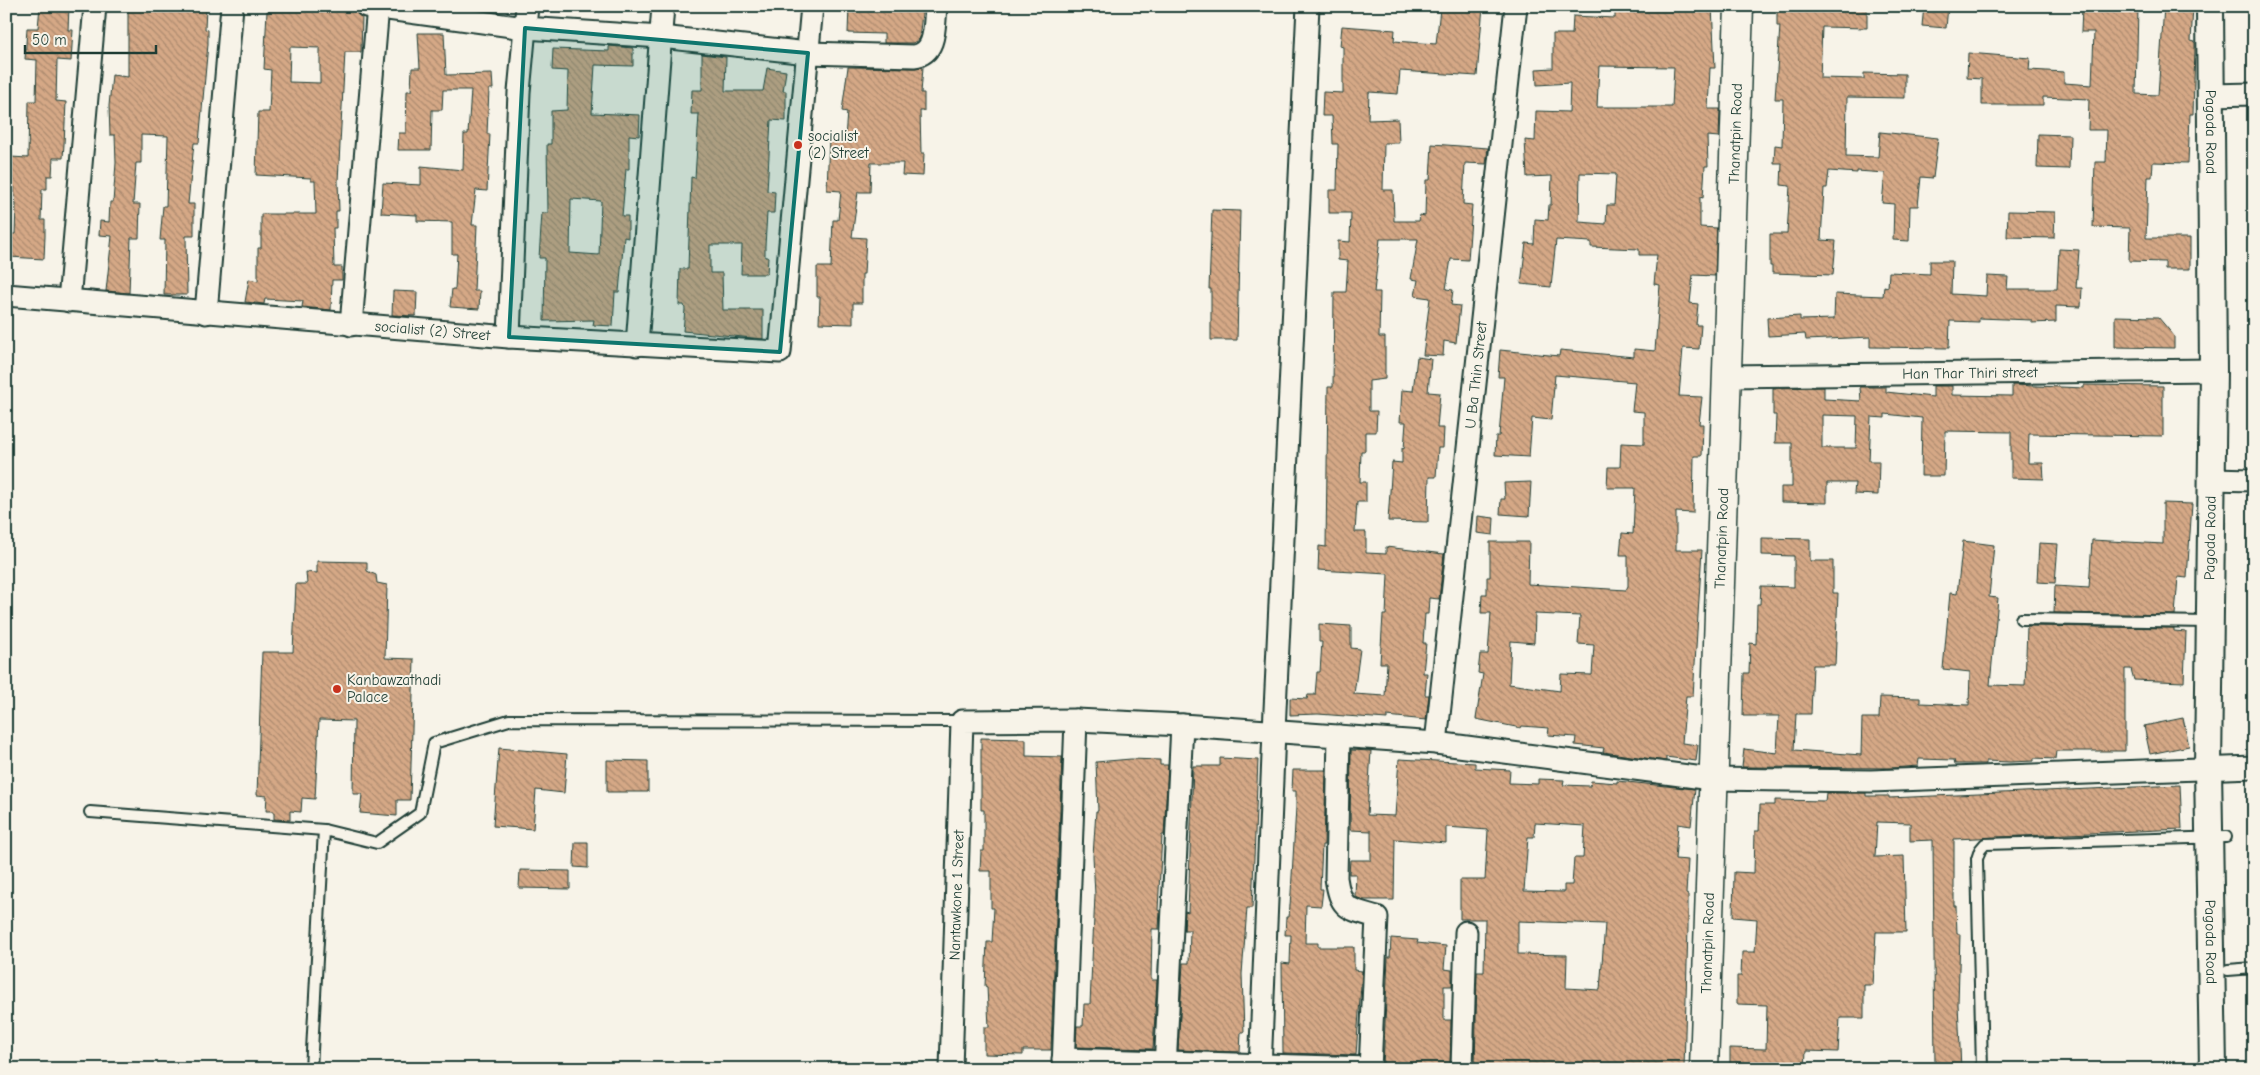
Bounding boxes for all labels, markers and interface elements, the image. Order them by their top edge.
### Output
scale bar [25,22,156,54]
text: 50 m [32,31,67,49]
street label: Thanatpin Road [1725,83,1746,184]
street label: Pagoda Road [2202,90,2220,174]
place label: socialist (2) Street [808,127,870,162]
marker: socialist (2) Street [792,139,804,151]
street label: socialist (2) Street [374,317,492,344]
street label: U Ba Thin Street [1461,320,1491,430]
street label: Han Thar Thiri street [1902,363,2039,383]
street label: Thanatpin Road [1711,487,1732,589]
street label: Pagoda Road [2200,496,2220,580]
place label: Kanbawzathadi Palace [347,671,442,706]
marker: Kanbawzathadi Palace [331,683,343,695]
street label: Nantawkone 1 Street [945,829,968,961]
street label: Thanatpin Road [1697,892,1718,994]
street label: Pagoda Road [2201,900,2221,984]

